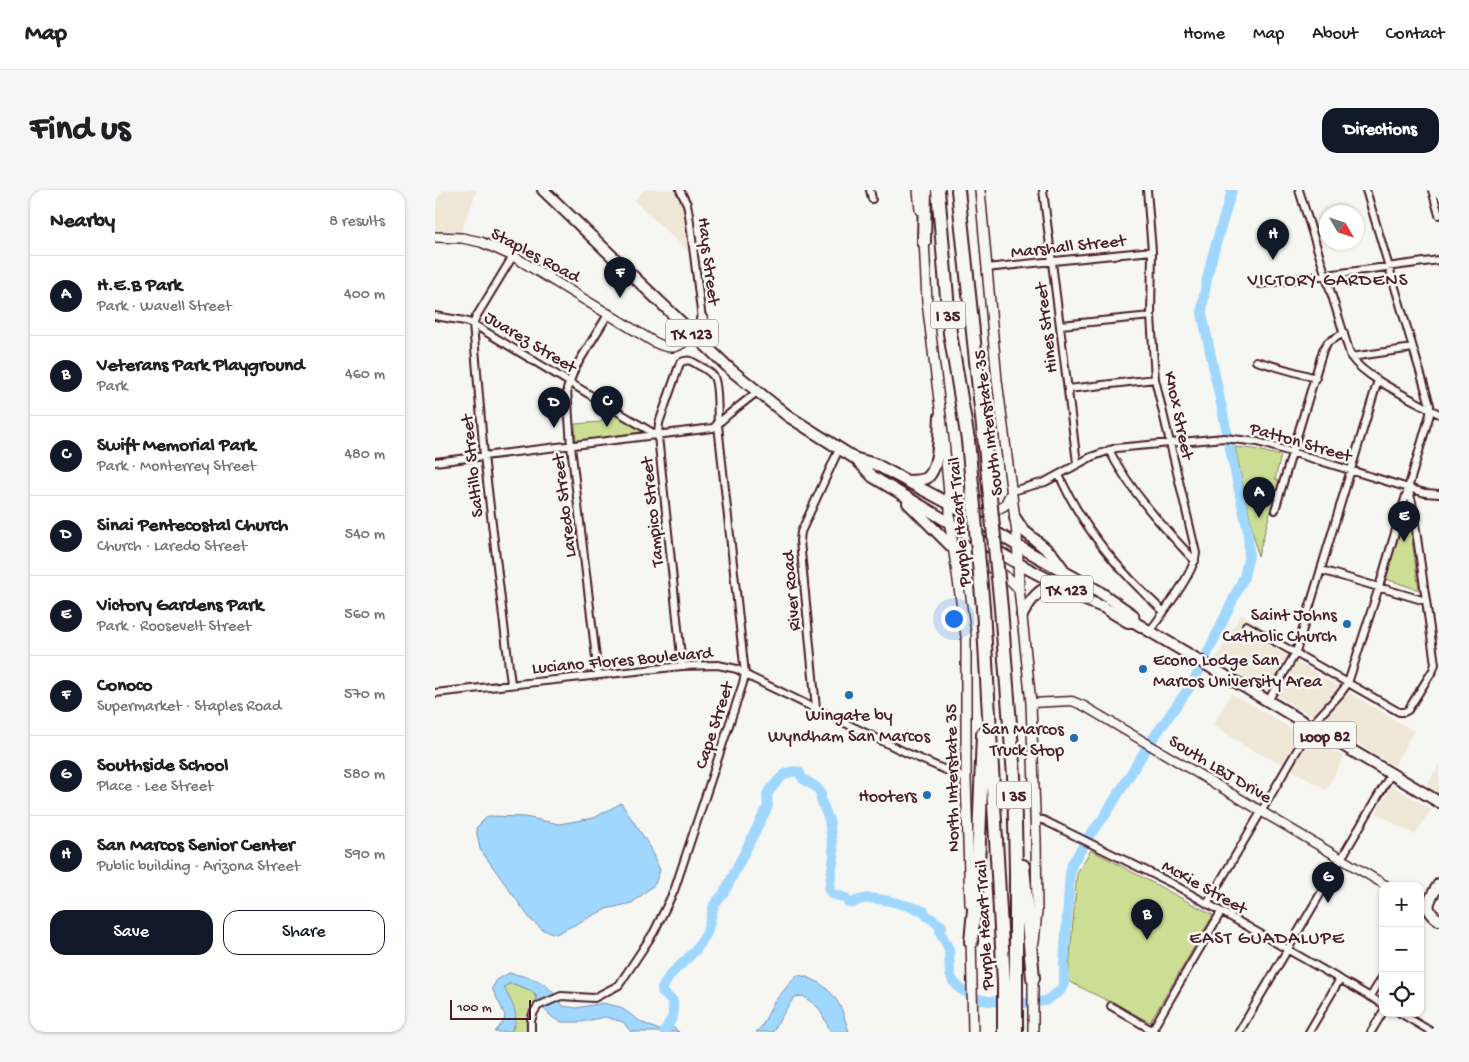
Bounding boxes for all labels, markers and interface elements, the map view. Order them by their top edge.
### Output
text: Map [25,20,67,49]
text: Home [1183,24,1225,45]
text: Map [1253,24,1284,45]
text: About [1312,24,1358,45]
text: Contact [1386,24,1444,45]
button: Directions [1322,108,1439,153]
text: Find us [30,110,130,151]
north arrow [1319,205,1364,250]
text: Nearby [50,210,115,235]
text: 8 results [329,213,385,232]
street label: Hays Street [692,216,724,308]
pin: H [1257,219,1289,260]
street label: Staples Road [487,224,584,289]
street label: Marshall Street [1010,231,1128,264]
pin: F [604,257,636,298]
district label: VICTORY GARDENS [1246,270,1409,293]
text: H.E.B Park [97,275,182,298]
street label: Hines Street [1031,280,1063,374]
text: A [61,286,71,305]
text: 400 m [344,286,385,305]
text: Park · Wavell Street [97,298,231,317]
road number: I 35 [931,302,965,328]
street label: Juarez Street [480,307,581,380]
road number: TX 123 [666,320,718,346]
street label: South Interstate 35 [970,348,1009,497]
text: Veterans Park Playground [97,355,305,378]
text: B [62,366,70,385]
text: 460 m [345,366,385,385]
street label: Knox Street [1158,370,1197,463]
text: Park [97,378,128,397]
pin: C [591,386,623,427]
pin: D [538,387,570,428]
street label: Saltillo Street [457,412,489,518]
street label: Patton Street [1246,419,1355,468]
text: Swift Memorial Park [97,435,255,458]
text: C [62,446,70,465]
text: 480 m [344,446,385,465]
street label: Laredo Street [548,451,582,559]
street label: Tampico Street [637,454,670,569]
street label: Purple Heart Trail [944,456,977,588]
text: Park · Monterrey Street [97,458,256,477]
pin: A [1243,477,1275,518]
pin: E [1388,501,1420,542]
text: Sinai Pentecostal Church [97,515,288,538]
text: D [61,526,71,545]
text: 540 m [345,526,385,545]
text: Church · Laredo Street [97,538,247,557]
street label: River Road [778,548,806,632]
road number: TX 123 [1041,576,1093,602]
text: Victory Gardens Park [97,595,263,618]
text: E [61,606,71,625]
text: 560 m [344,606,385,625]
your location [941,606,967,632]
place label: Saint Johns Catholic Church [1223,606,1338,648]
text: Park · Roosevelt Street [97,618,251,637]
marker: Saint Johns Catholic Church [1341,618,1353,630]
street label: Luciano Flores Boulevard [531,643,715,680]
place label: Econo Lodge San Marcos University Area [1153,651,1323,693]
marker: Econo Lodge San Marcos University Area [1137,663,1149,675]
text: Conoco [97,675,152,698]
street label: Cape Street [691,678,740,772]
text: F [62,686,70,705]
text: 570 m [344,686,385,705]
marker: Wingate by Wyndham San Marcos [843,689,855,701]
text: Supermarket · Staples Road [97,698,281,717]
street label: North Interstate 35 [942,704,965,852]
place label: Wingate by Wyndham San Marcos [768,706,931,748]
place label: San Marcos Truck Stop [982,720,1065,762]
road number: Loop 82 [1294,722,1356,748]
street label: South LBJ Drive [1164,731,1276,809]
marker: San Marcos Truck Stop [1068,732,1080,744]
text: Southside School [97,755,229,778]
text: G [61,766,71,785]
text: 580 m [344,766,385,785]
text: Place · Lee Street [97,778,213,797]
road number: I 35 [997,782,1031,808]
place label: Hooters [858,787,918,808]
marker: Hooters [921,789,933,801]
text: San Marcos Senior Center [97,835,294,858]
text: H [61,846,71,865]
text: 590 m [344,846,385,865]
street label: McKie Street [1158,856,1251,921]
text: Public building · Arizona Street [97,858,300,877]
street label: Purple Heart Trail [972,859,999,991]
pin: G [1312,862,1344,903]
map controls [1379,882,1424,1017]
button: + [1379,882,1424,927]
pin: B [1131,899,1163,940]
button: Save [50,910,213,955]
button: Share [223,910,385,955]
button: − [1379,927,1424,972]
district label: EAST GUADALUPE [1189,928,1345,951]
button: locate [1379,972,1424,1017]
scale bar [450,997,531,1020]
text: 100 m [457,1000,492,1017]

